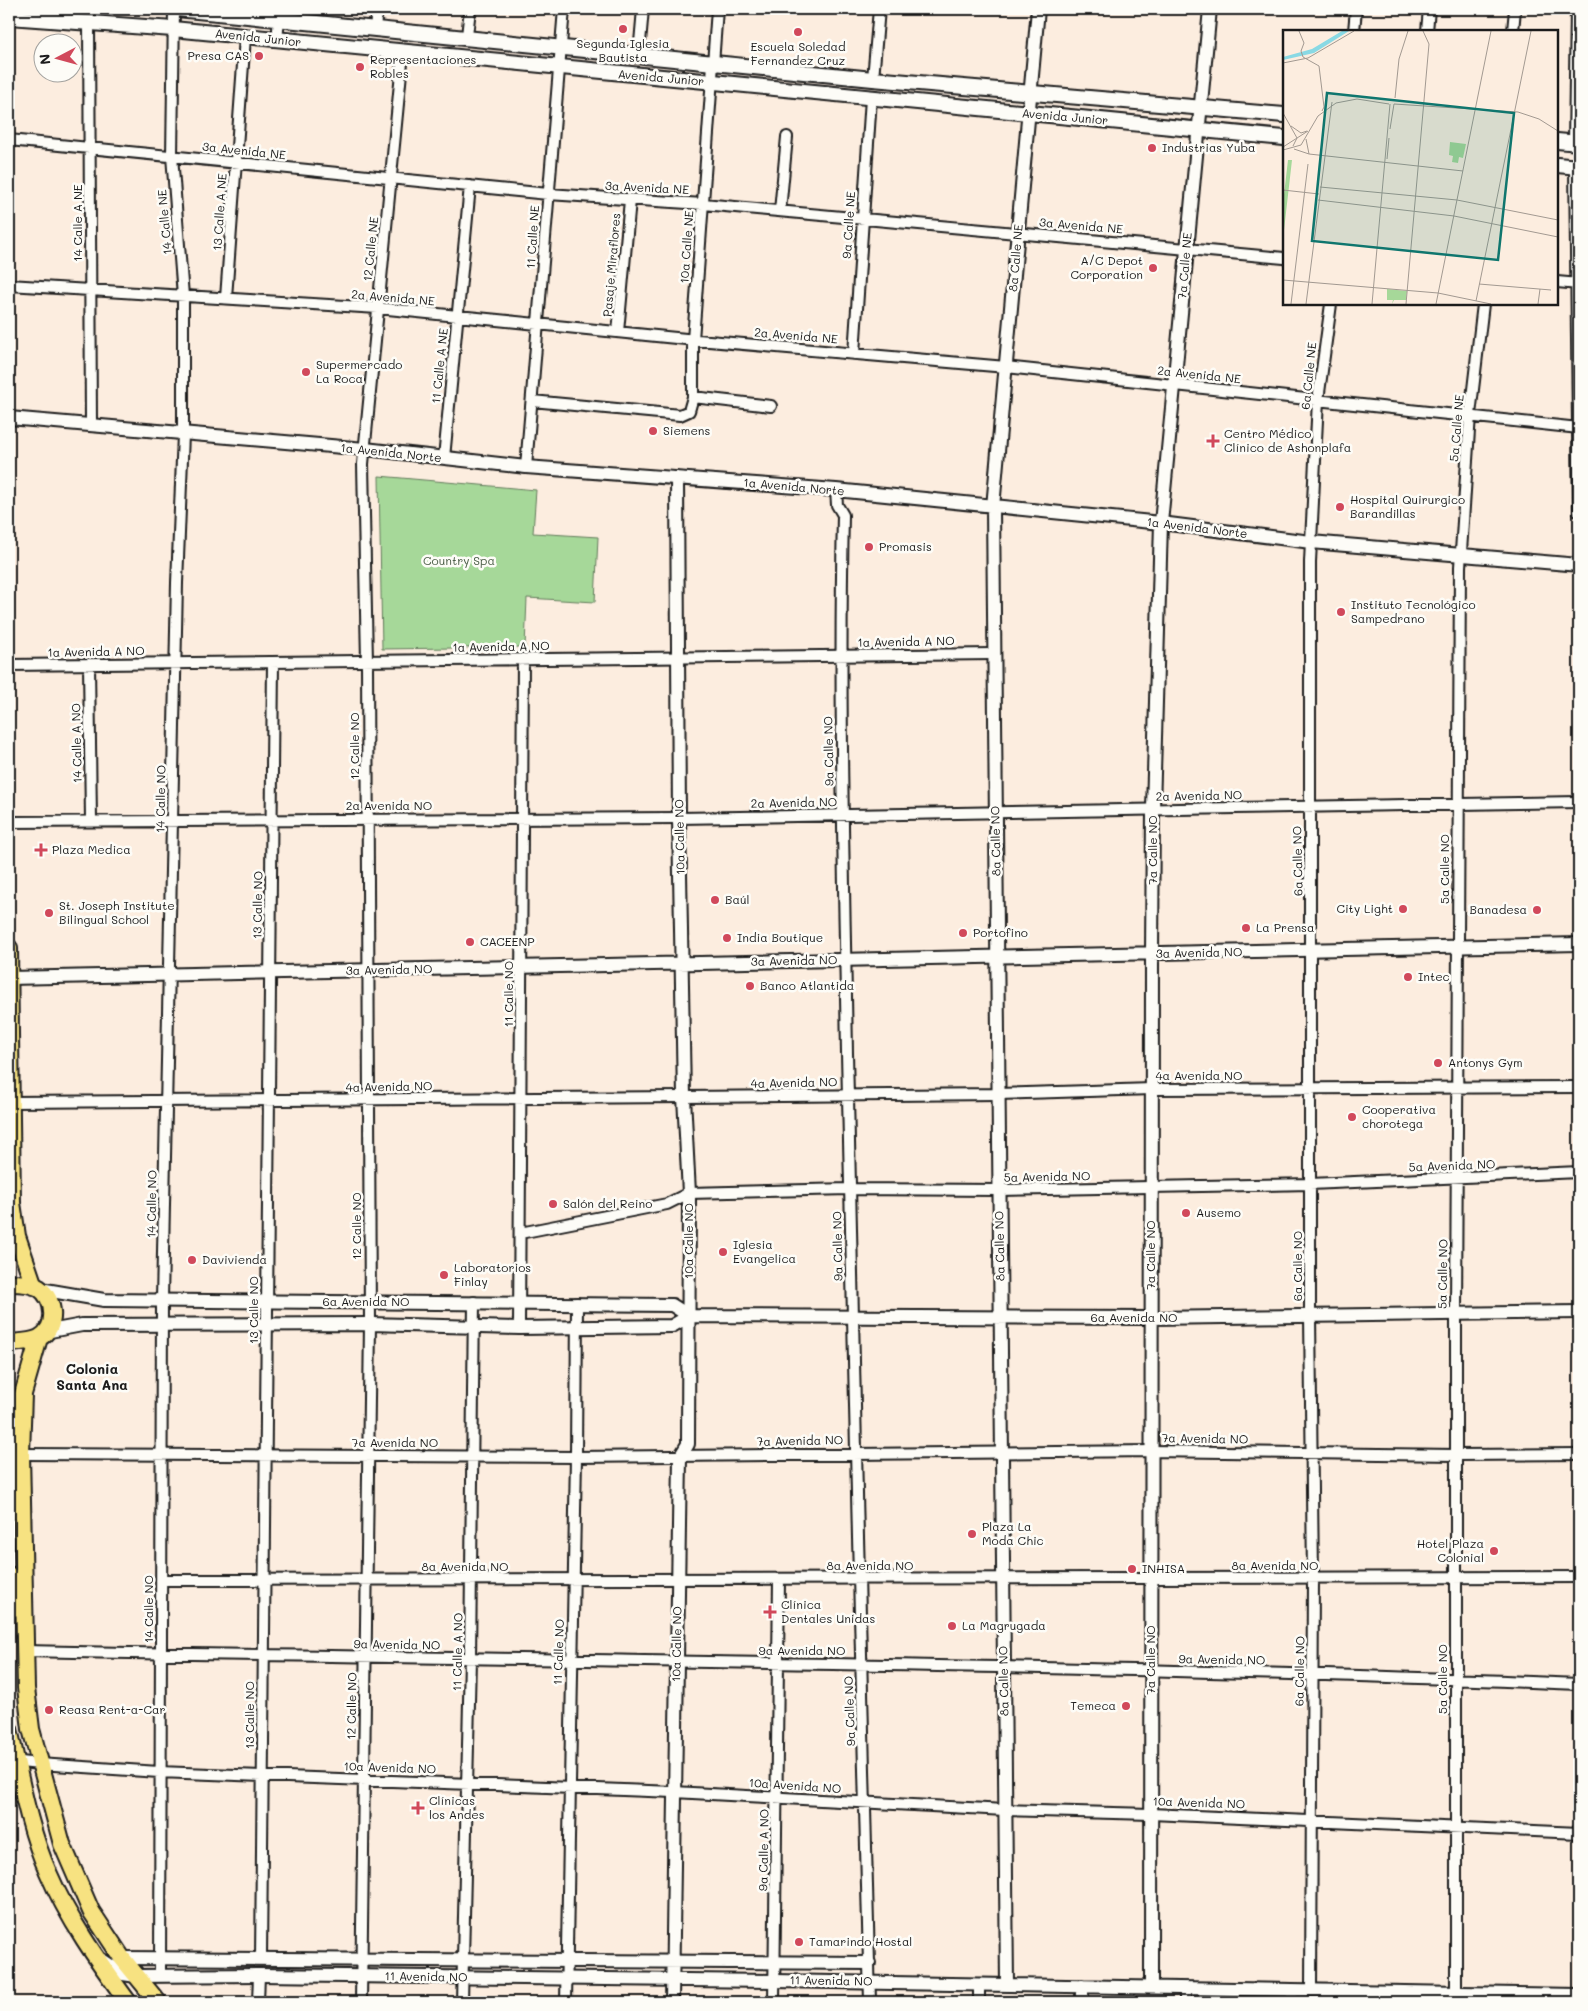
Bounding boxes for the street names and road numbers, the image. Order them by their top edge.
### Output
street label: Avenida Junior [214,25,302,49]
street label: Avenida Junior [617,65,705,89]
street label: Avenida Junior [1021,104,1109,128]
street label: 3a Avenida NE [201,138,287,162]
street label: 13 Calle A NE [208,173,230,251]
street label: 3a Avenida NE [605,177,690,197]
street label: 14 Calle A NE [69,184,85,262]
street label: 14 Calle NE [153,189,175,255]
street label: 9a Calle NE [838,191,858,259]
street label: 11 Calle NE [522,205,542,269]
street label: 10a Calle NE [675,210,697,284]
street label: Pasaje Miraflores [598,212,624,318]
street label: 3a Avenida NE [1038,213,1124,237]
street label: 12 Calle NE [359,216,381,282]
street label: 8a Calle NE [1004,223,1026,292]
street label: 7a Calle NE [1173,232,1195,300]
street label: 2a Avenida NE [351,285,436,309]
street label: 2a Avenida NE [754,323,839,347]
street label: 11 Calle A NE [427,327,451,404]
street label: 6a Calle NE [1297,341,1320,410]
street label: 2a Avenida NE [1157,362,1242,386]
street label: 5a Calle NE [1445,394,1467,462]
street label: 1a Avenida Norte [340,439,442,465]
street label: 1a Avenida Norte [743,474,845,498]
street label: 1a Avenida Norte [1146,513,1248,541]
street label: 1a Avenida A NO [857,632,955,650]
street label: 1a Avenida A NO [452,637,550,655]
street label: 1a Avenida A NO [47,642,145,660]
street label: 14 Calle A NO [67,703,85,783]
street label: 12 Calle NO [346,712,362,780]
street label: 9a Calle NO [819,716,837,786]
street label: 14 Calle NO [151,765,169,833]
street label: 2a Avenida NO [1156,786,1242,804]
street label: 2a Avenida NO [751,793,837,811]
street label: 2a Avenida NO [346,797,432,813]
street label: 10a Calle NO [670,799,688,875]
street label: 8a Calle NO [986,806,1004,876]
street label: 7a Calle NO [1144,815,1160,885]
street label: 6a Calle NO [1288,826,1306,896]
street label: 5a Calle NO [1436,834,1452,904]
street label: 13 Calle NO [248,871,266,939]
street label: 3a Avenida NO [1155,943,1243,961]
street label: 3a Avenida NO [750,951,838,969]
street label: 3a Avenida NO [345,960,433,978]
street label: 11 Calle NO [500,961,516,1027]
street label: 4a Avenida NO [1156,1067,1242,1083]
street label: 4a Avenida NO [750,1073,838,1091]
street label: 4a Avenida NO [345,1077,433,1095]
street label: 5a Avenida NO [1408,1155,1496,1175]
street label: 5a Avenida NO [1003,1167,1091,1185]
street label: 14 Calle NO [142,1170,160,1238]
street label: 12 Calle NO [348,1192,364,1260]
street label: 10a Calle NO [680,1203,696,1279]
street label: 9a Calle NO [828,1211,846,1281]
street label: 8a Calle NO [990,1211,1008,1281]
street label: 7a Calle NO [1142,1220,1158,1290]
street label: 6a Calle NO [1289,1231,1305,1301]
street label: 5a Calle NO [1433,1239,1451,1309]
street label: 13 Calle NO [245,1276,261,1344]
street label: 6a Avenida NO [322,1293,410,1309]
street label: 6a Avenida NO [1090,1309,1178,1325]
street label: 7a Avenida NO [1162,1429,1248,1447]
street label: 7a Avenida NO [757,1431,843,1449]
street label: 7a Avenida NO [352,1434,438,1450]
street label: 8a Avenida NO [826,1557,914,1573]
street label: 8a Avenida NO [1231,1557,1319,1573]
street label: 8a Avenida NO [421,1558,509,1574]
street label: 14 Calle NO [140,1575,156,1643]
street label: 10a Calle NO [667,1606,685,1682]
street label: 11 Calle A NO [448,1613,466,1691]
street label: 11 Calle NO [549,1619,567,1685]
street label: 7a Calle NO [1142,1625,1158,1695]
street label: 9a Avenida NO [353,1635,441,1653]
street label: 6a Calle NO [1290,1636,1308,1706]
street label: 9a Avenida NO [759,1642,845,1658]
street label: 5a Calle NO [1434,1644,1450,1714]
street label: 8a Calle NO [994,1646,1012,1716]
street label: 9a Avenida NO [1178,1650,1266,1668]
street label: 12 Calle NO [342,1672,360,1740]
street label: 9a Calle NO [840,1676,858,1746]
street label: 13 Calle NO [241,1681,257,1749]
street label: 10a Avenida NO [343,1757,437,1777]
street label: 10a Avenida NO [748,1774,842,1796]
street label: 10a Avenida NO [1152,1792,1246,1812]
street label: 9a Calle A NO [754,1809,772,1891]
street label: 11 Avenida NO [384,1967,468,1985]
street label: 11 Avenida NO [789,1971,873,1989]

